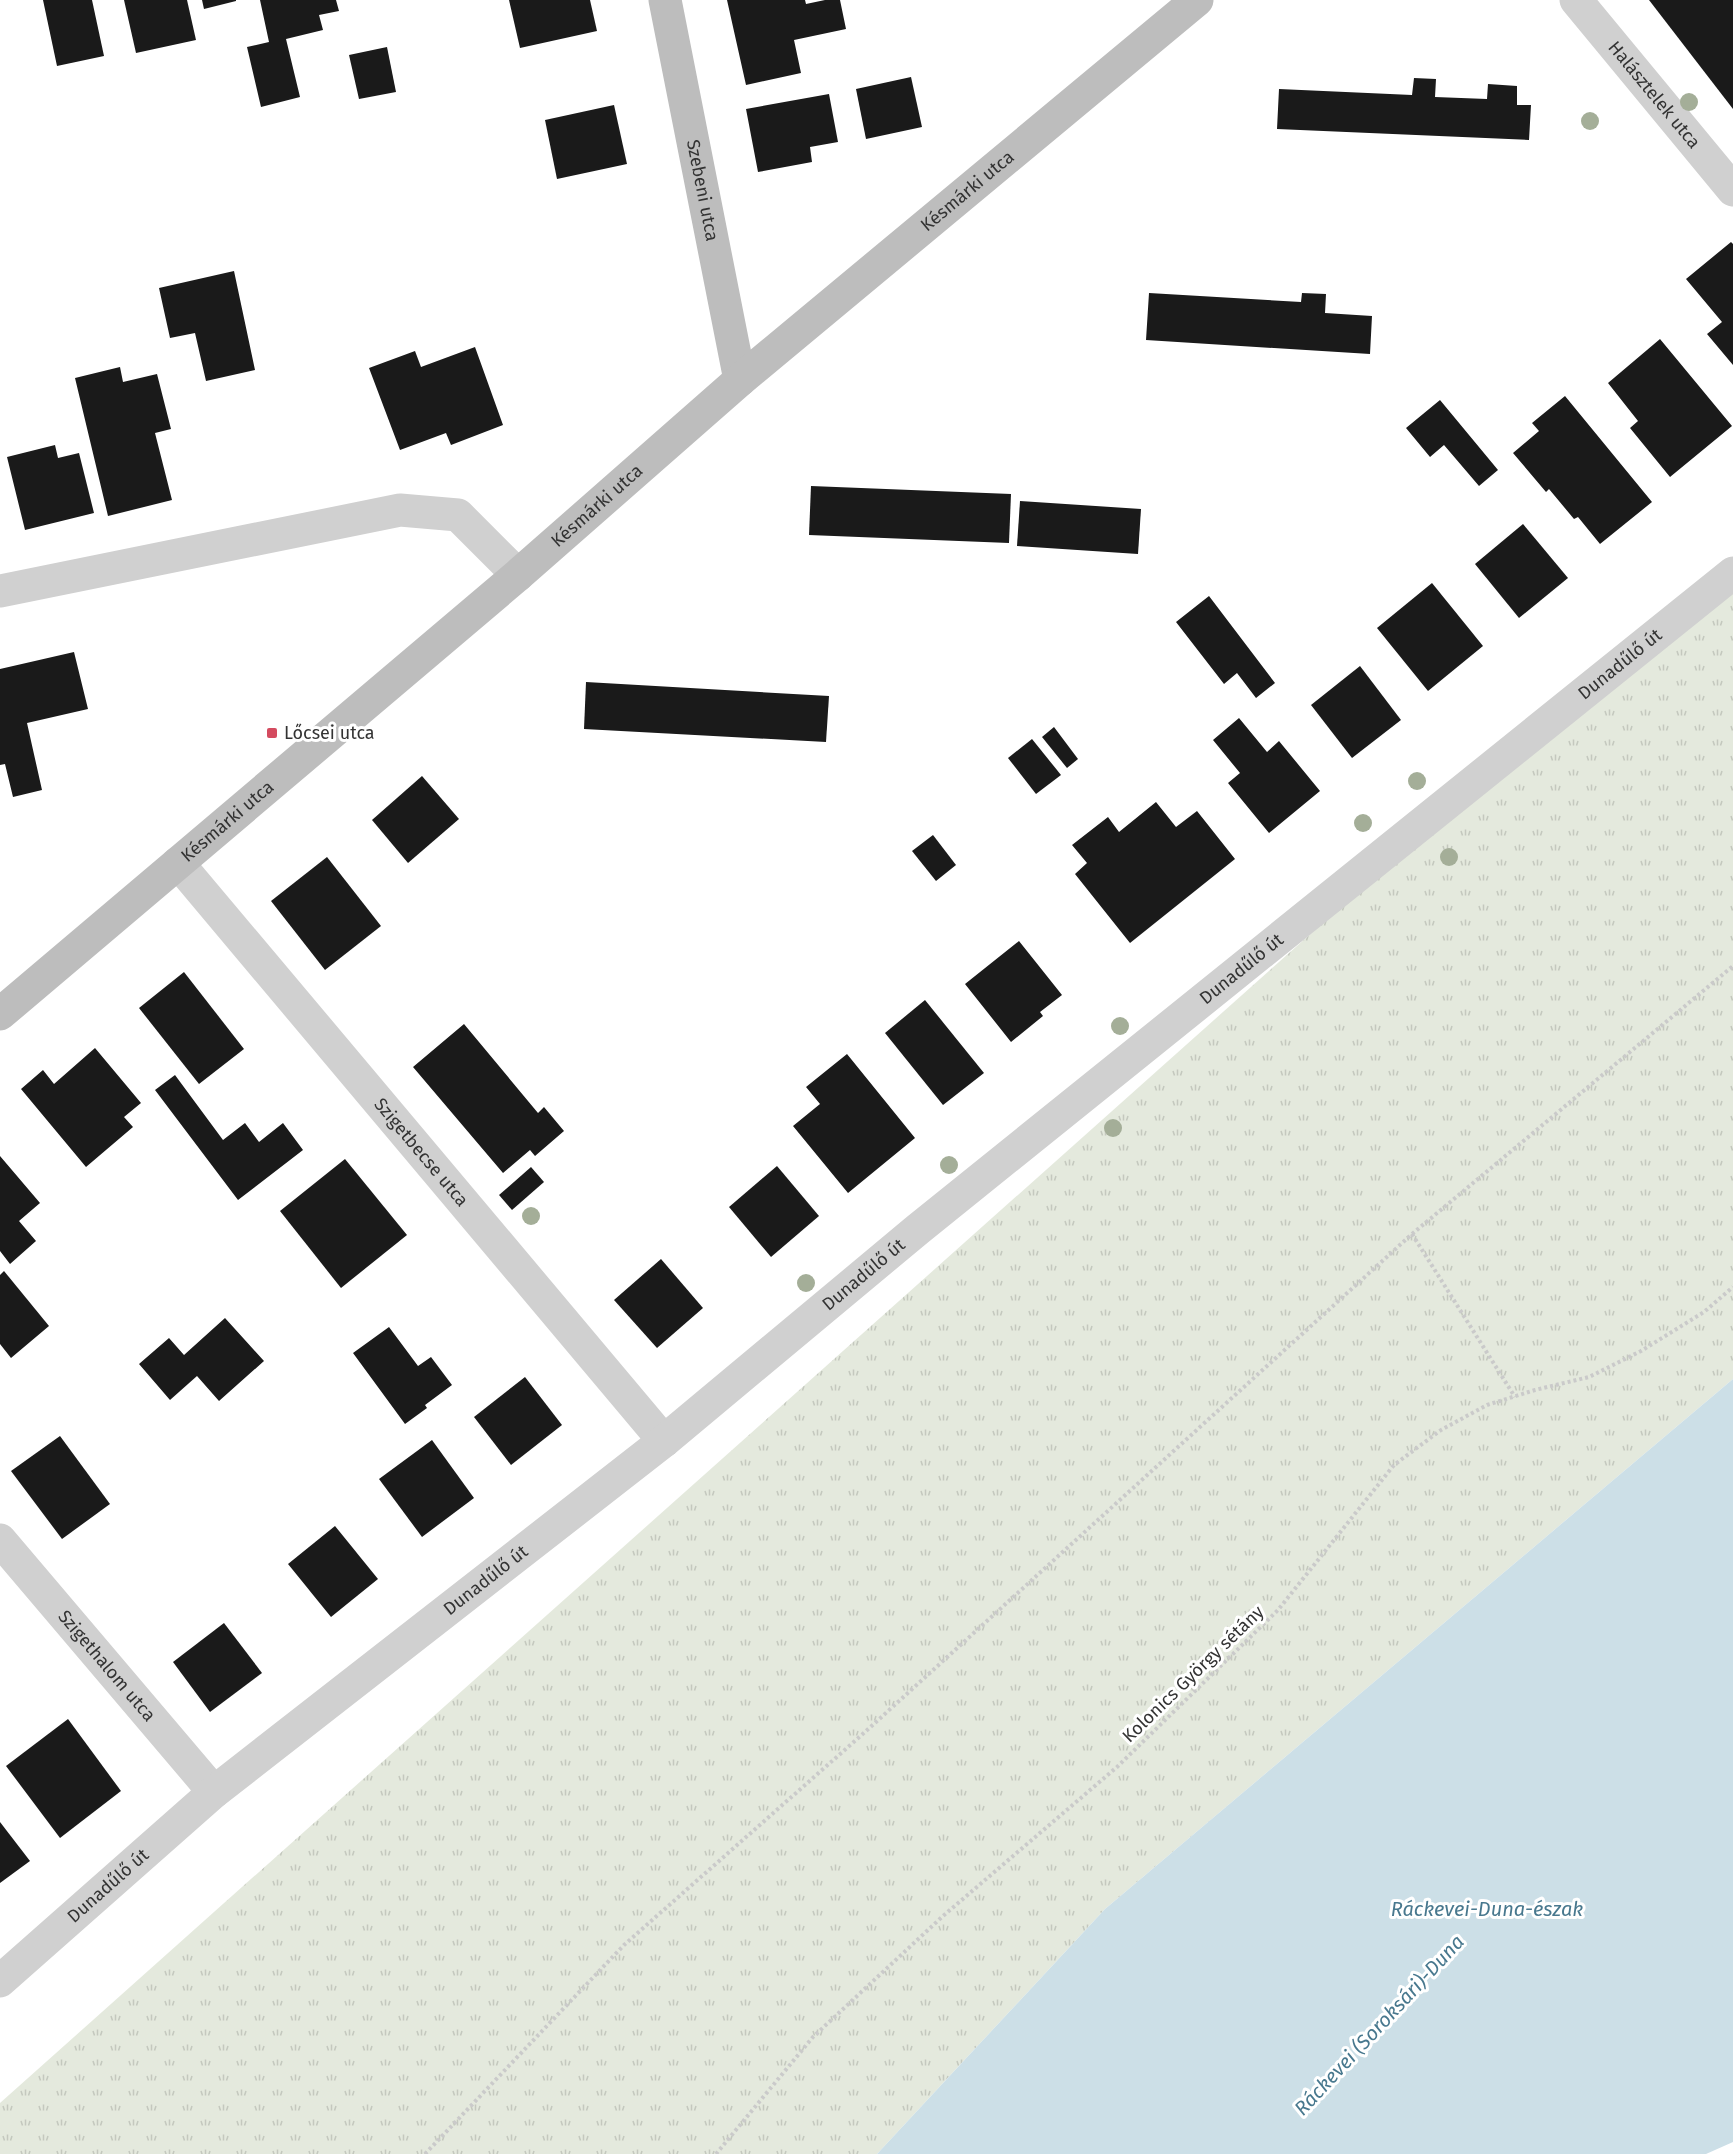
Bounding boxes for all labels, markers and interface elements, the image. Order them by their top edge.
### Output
street label: Halásztelek utca [1604,37,1705,153]
street label: Szebeni utca [682,138,723,243]
street label: Késmárki utca [916,146,1018,236]
street label: Késmárki utca [547,460,647,552]
street label: Dunadűlő út [1574,624,1667,704]
place label: Lőcsei utca [284,722,375,744]
marker: Lőcsei utca [265,726,279,740]
street label: Késmárki utca [176,776,278,867]
street label: Dunadűlő út [1195,928,1288,1009]
street label: Szigetbecse utca [369,1094,473,1211]
street label: Dunadűlő út [818,1233,910,1315]
street label: Dunadűlő út [439,1540,533,1620]
street label: Kolonics György sétány [1118,1601,1268,1747]
street label: Szigethalom utca [53,1606,160,1726]
street label: Dunadűlő út [63,1844,153,1927]
water label: Ráckevei-Duna-észak [1391,1897,1583,1921]
water label: Ráckevei (Soroksári)-Duna [1289,1930,1469,2120]

